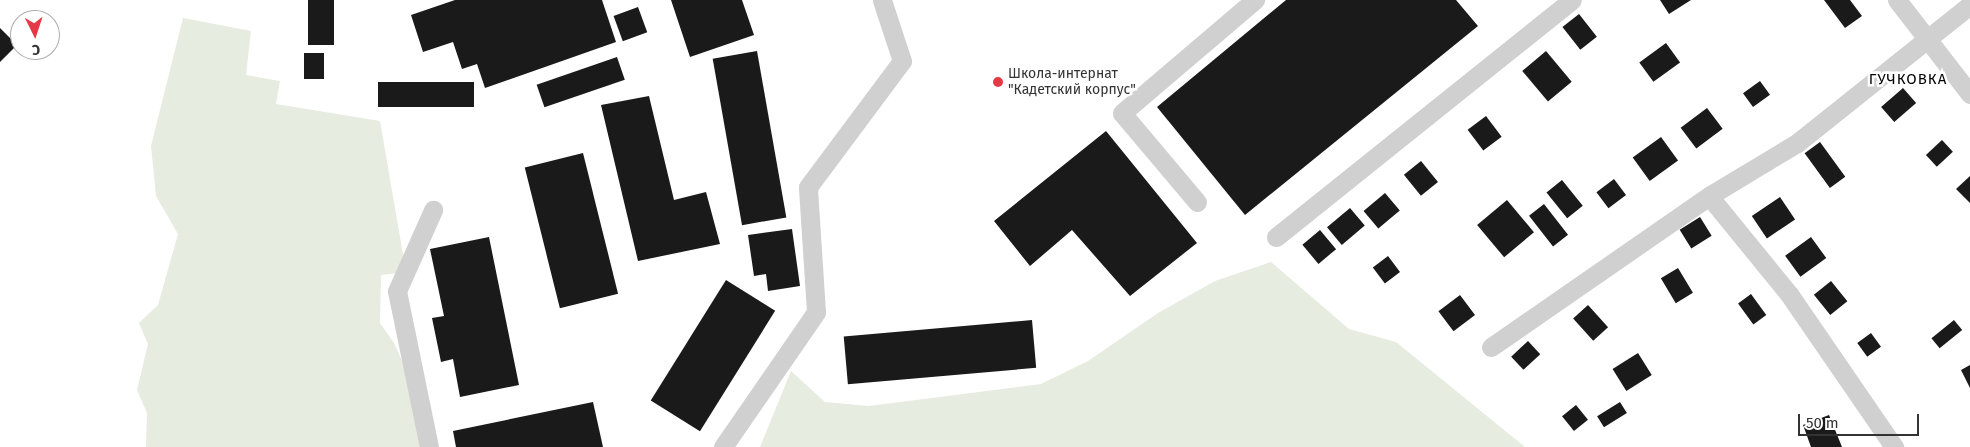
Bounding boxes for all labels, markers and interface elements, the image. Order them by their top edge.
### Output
north arrow [10,10,60,60]
text: С [31,41,41,58]
place label: Школа-интернат "Кадетский корпус" [1008,66,1136,98]
district label: ГУЧКОВКА [1868,71,1948,89]
marker: Школа-интернат "Кадетский корпус" [992,76,1004,88]
scale bar [1800,404,1921,436]
text: 50 m [1806,414,1839,432]

